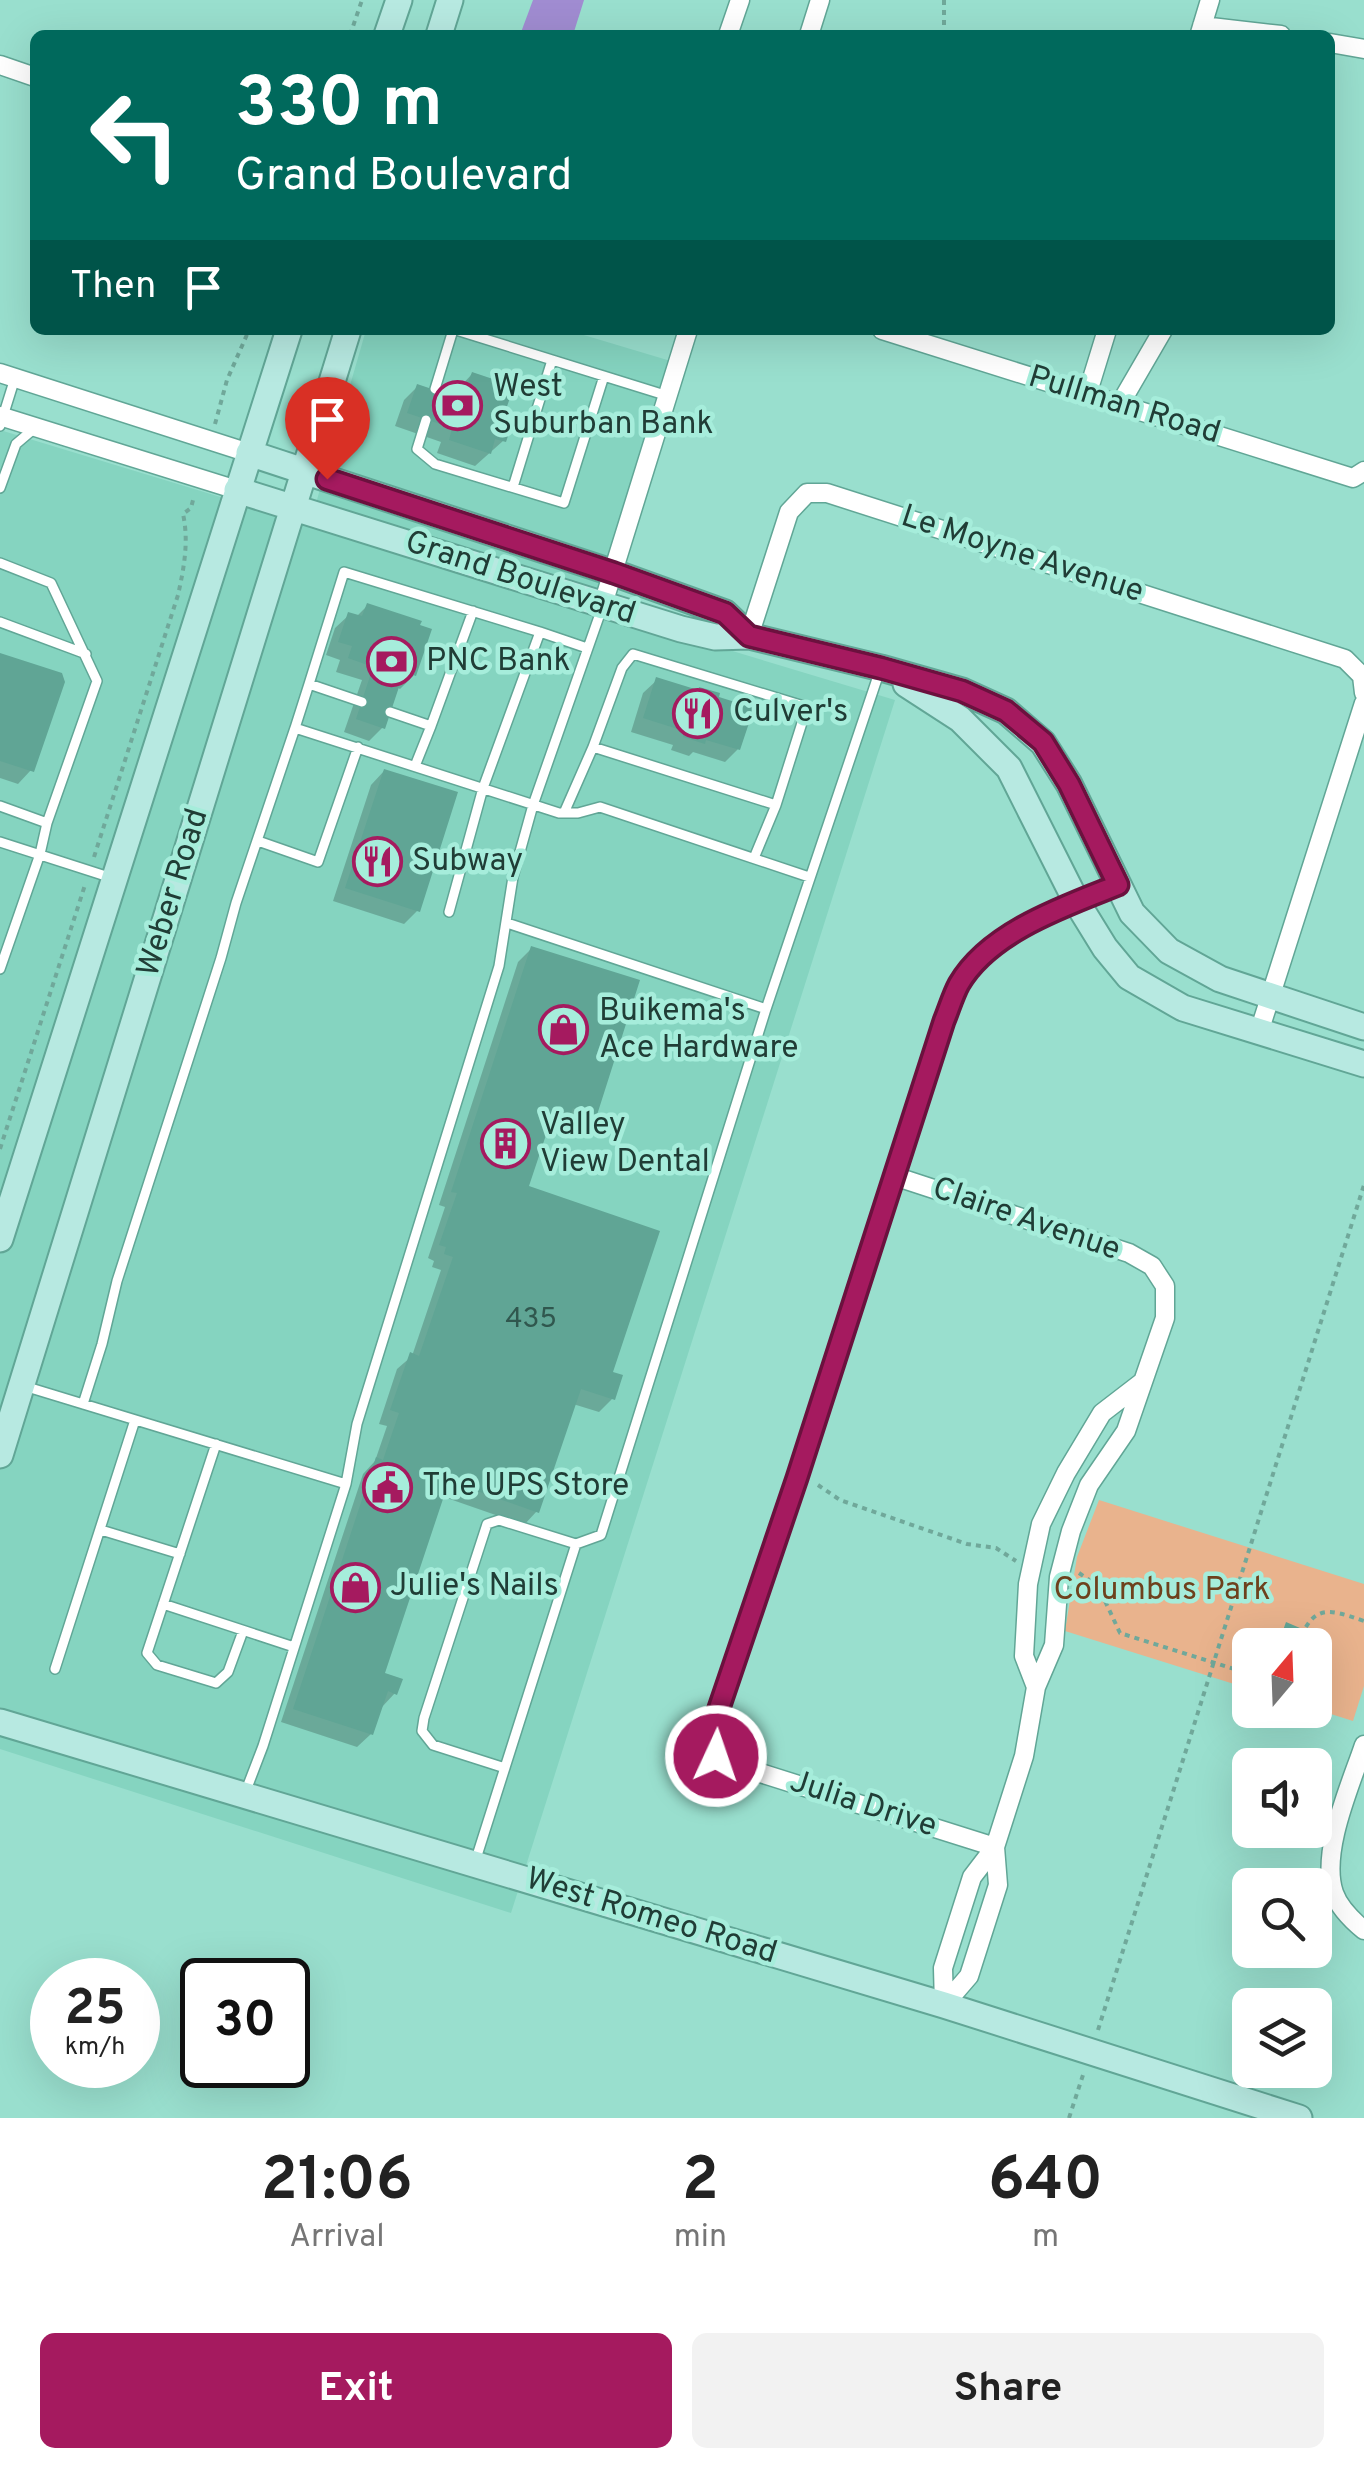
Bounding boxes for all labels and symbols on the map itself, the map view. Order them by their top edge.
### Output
street label: Pullman Road [1023,358,1225,454]
place label: West Suburban Bank [493,368,713,445]
pin [285,377,370,480]
bank icon: West Suburban Bank [432,380,484,432]
street label: Le Moyne Avenue [896,497,1148,613]
street label: Grand Boulevard [400,523,640,635]
bank icon: PNC Bank [365,636,417,688]
place label: PNC Bank [426,642,571,682]
restaurant icon: Culver's [672,687,724,739]
place label: Culver's [733,693,848,733]
street label: Weber Road [130,804,218,982]
restaurant icon: Subway [351,836,403,888]
place label: Subway [412,842,523,882]
place label: Buikema's Ace Hardware [599,992,798,1069]
shop icon: Buikema's Ace Hardware [538,1004,590,1056]
place label: Valley View Dental [540,1106,710,1183]
building icon: Valley View Dental [479,1118,531,1170]
street label: Claire Avenue [927,1169,1125,1271]
house number: 435 [505,1302,557,1338]
public building icon: The UPS Store [361,1461,413,1513]
place label: The UPS Store [422,1467,629,1507]
shop icon: Julie's Nails [329,1561,381,1613]
place label: Julie's Nails [390,1567,559,1607]
park label: Columbus Park [1053,1571,1271,1611]
north arrow [1232,1628,1332,1728]
position arrow [664,1704,768,1808]
street label: Julia Drive [784,1762,942,1848]
street label: West Romeo Road [521,1860,781,1974]
speed limit sign: 30 [180,1958,310,2088]

